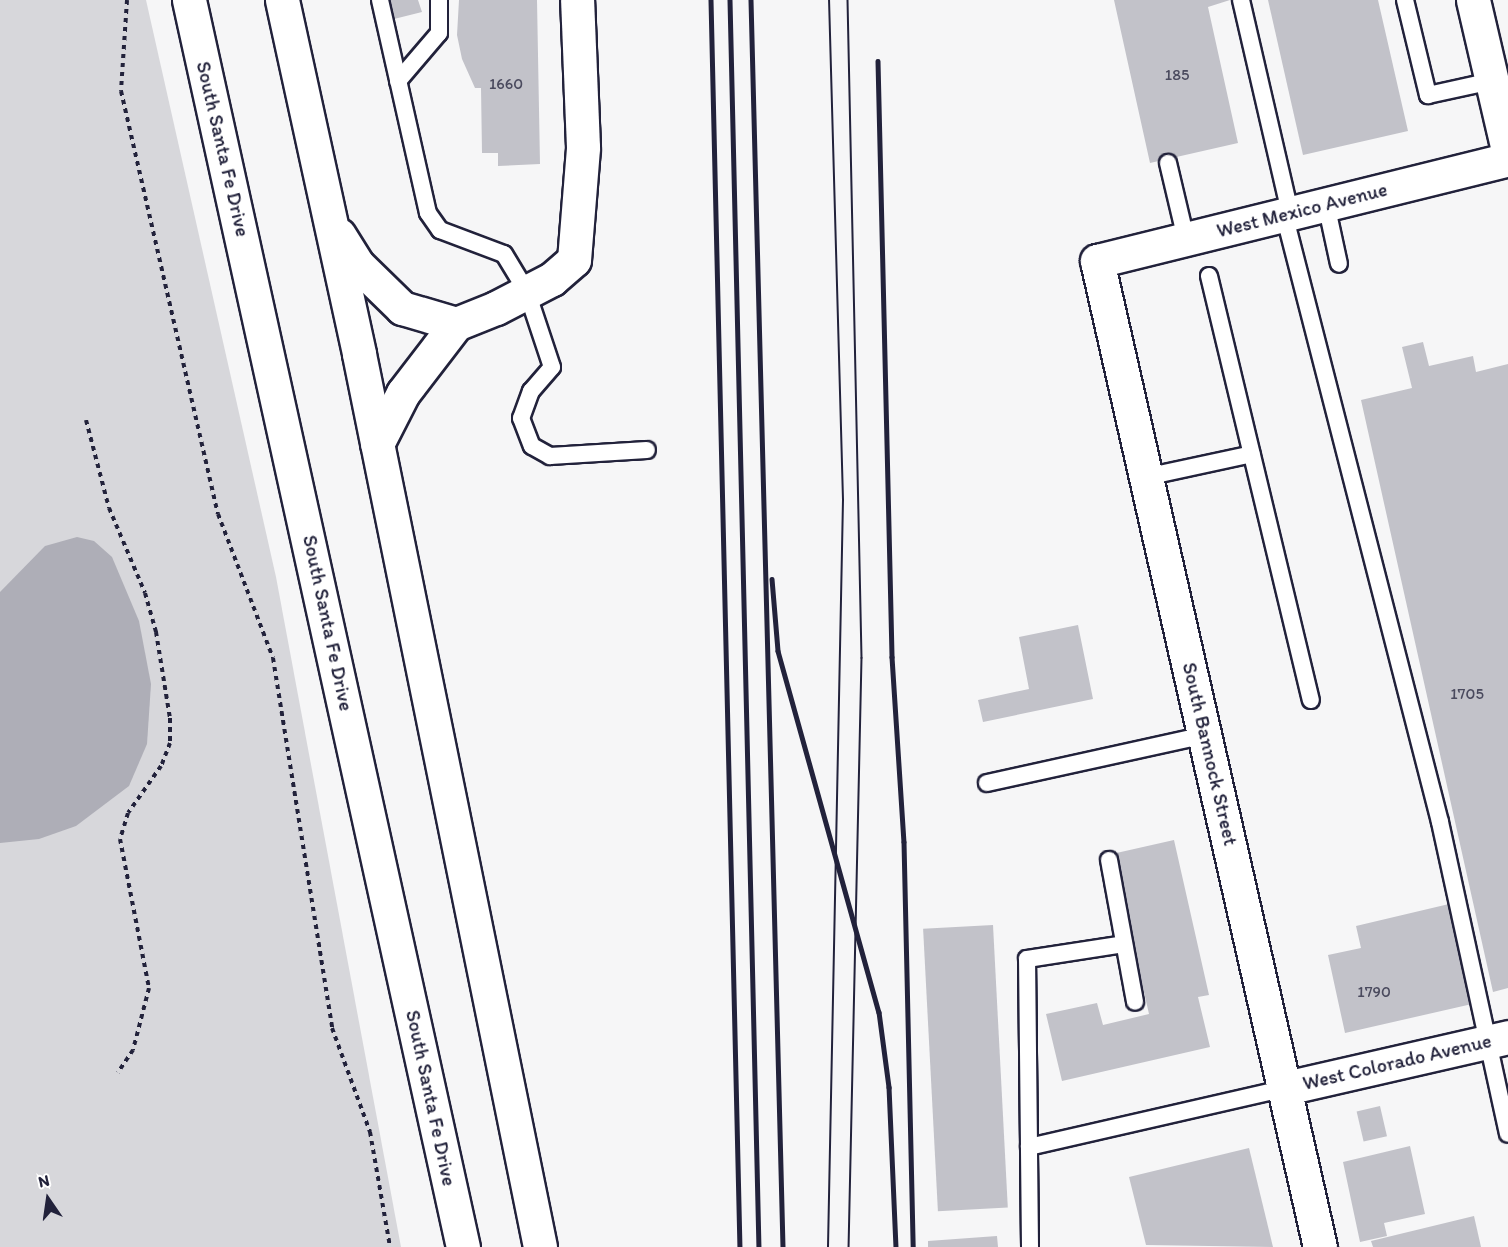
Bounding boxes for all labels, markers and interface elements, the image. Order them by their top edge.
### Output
street label: South Santa Fe Drive [191,60,255,238]
house number: 185 [1165,65,1189,85]
house number: 1660 [489,74,523,94]
street label: West Mexico Avenue [1215,177,1389,243]
street label: South Santa Fe Drive [298,533,358,713]
street label: South Bannock Street [1177,660,1243,848]
house number: 1705 [1450,684,1484,704]
house number: 1790 [1357,982,1391,1002]
street label: South Santa Fe Drive [401,1008,461,1188]
street label: West Colorado Avenue [1301,1029,1493,1095]
north arrow [18,1169,78,1229]
text: N [36,1171,51,1191]

